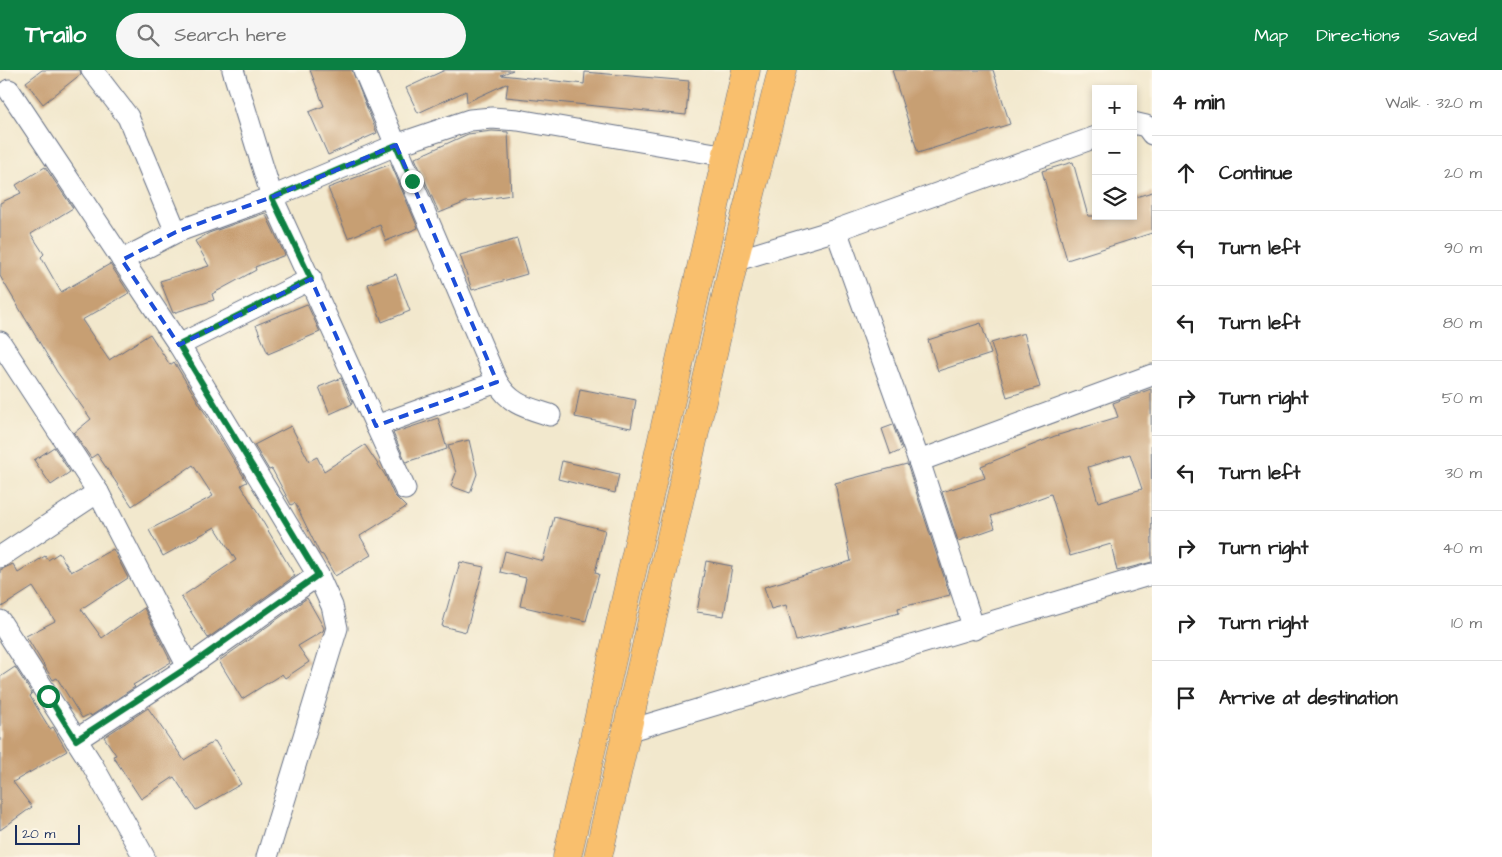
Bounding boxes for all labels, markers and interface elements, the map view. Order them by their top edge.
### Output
search box [116,13,466,58]
text: Trailo [25,18,86,52]
icon: search [134,21,162,49]
text: Search here [174,22,286,49]
text: Map [1254,23,1288,48]
text: Directions [1316,23,1400,48]
text: Saved [1428,23,1477,48]
map controls [1092,85,1137,220]
button: + [1092,85,1137,130]
text: 4 min [1172,88,1225,117]
text: Walk · 320 m [1385,92,1482,114]
button: − [1092,130,1137,175]
icon: ahead [1172,159,1200,187]
text: Continue [1219,160,1293,187]
text: 20 m [1444,162,1482,184]
route end [401,170,424,193]
button: layers [1092,175,1137,220]
icon: left [1172,234,1200,262]
text: Turn left [1219,235,1300,262]
text: 90 m [1444,237,1482,259]
icon: left [1172,309,1200,337]
text: Turn left [1219,310,1300,337]
text: 80 m [1443,312,1482,334]
icon: right [1172,384,1200,412]
text: Turn right [1219,385,1308,412]
text: 50 m [1442,387,1482,409]
icon: left [1172,459,1200,487]
text: Turn left [1219,460,1300,487]
text: 30 m [1445,462,1482,484]
icon: right [1172,534,1200,562]
text: Turn right [1219,535,1308,562]
text: 40 m [1442,537,1482,559]
icon: right [1172,609,1200,637]
text: Turn right [1219,610,1308,637]
text: 10 m [1451,612,1482,634]
icon: arrive [1172,684,1200,712]
route start [37,685,60,708]
text: Arrive at destination [1219,685,1398,712]
scale bar [15,822,80,845]
text: 20 m [22,824,55,844]

